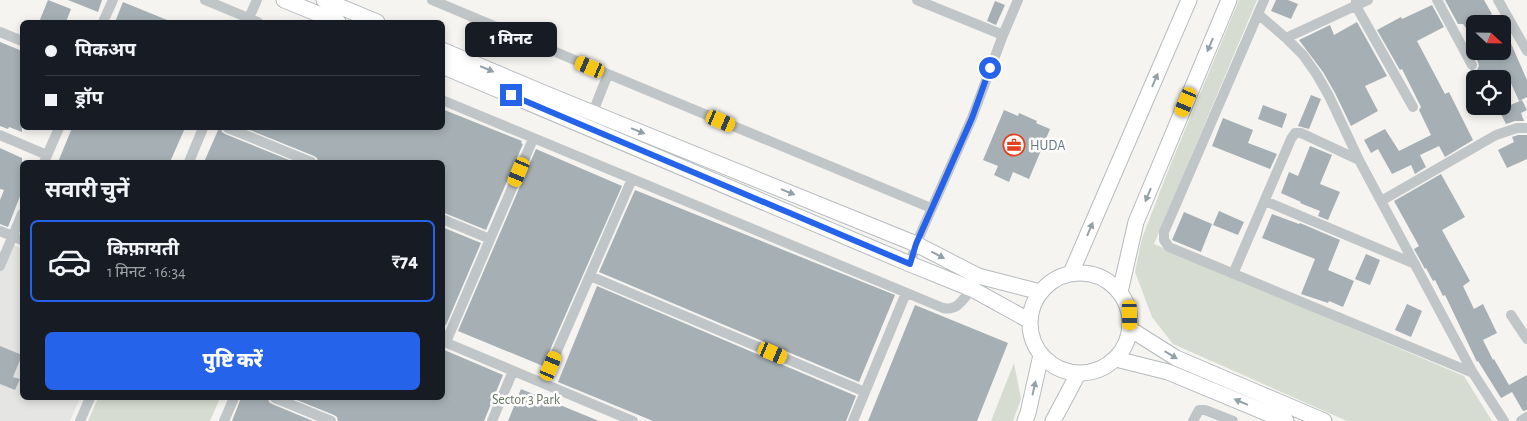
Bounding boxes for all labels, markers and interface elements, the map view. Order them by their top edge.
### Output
north arrow [1466,15,1511,60]
map controls [1466,15,1511,115]
callout: 1 मिनट [465,22,557,58]
text: 1 मिनट [490,31,532,47]
one-way arrow [1206,38,1214,52]
text: पिकअप [75,41,136,60]
car [573,54,606,80]
route start [979,57,1001,79]
one-way arrow [480,66,494,74]
button: locate [1466,70,1511,115]
one-way arrow [1151,73,1159,87]
route end [500,84,522,106]
car [1173,85,1198,119]
text: ड्रॉप [75,89,103,108]
car [704,108,737,134]
one-way arrow [631,127,645,135]
office icon: HUDA [1002,133,1026,157]
place label: HUDA [1030,139,1065,153]
car [506,155,531,189]
text: सवारी चुनें [45,179,129,201]
one-way arrow [781,188,796,196]
one-way arrow [1143,188,1151,202]
one-way arrow [1087,222,1095,236]
icon: car [47,239,92,284]
text: किफ़ायती [107,240,179,259]
one-way arrow [931,251,945,259]
text: ₹74 [392,252,418,271]
text: 1 मिनट · 16:34 [107,264,186,280]
car [1122,300,1137,330]
button: पुष्टि करें [45,332,420,390]
car [756,340,789,366]
car [538,349,563,383]
one-way arrow [1165,350,1178,359]
one-way arrow [1030,380,1038,396]
park label: Sector 3 Park [492,393,561,407]
one-way arrow [1234,398,1248,406]

